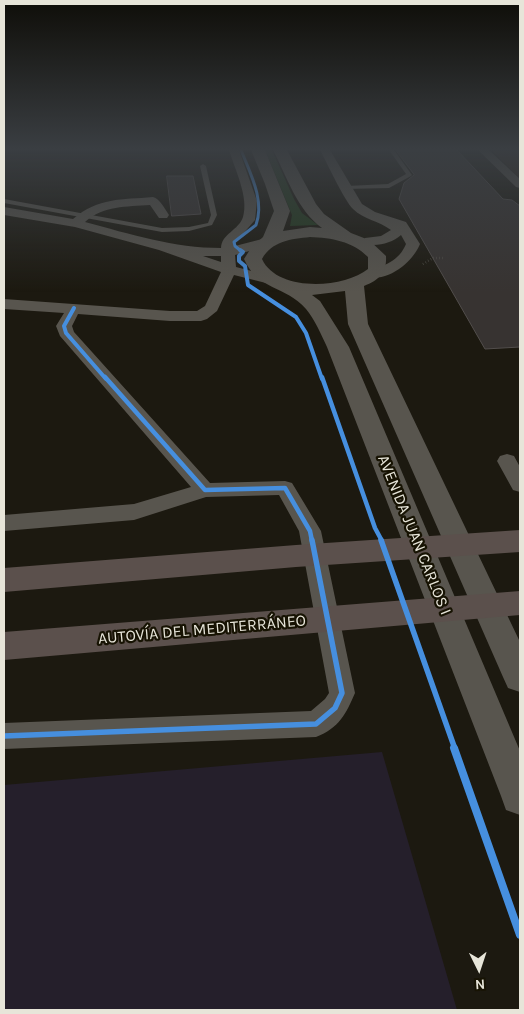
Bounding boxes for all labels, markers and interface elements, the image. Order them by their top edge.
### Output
street label: AVENIDA JUAN CARLOS I [373,452,455,618]
street label: AUTOVÍA DEL MEDITERRÁNEO [97,611,307,649]
north arrow [454,944,504,994]
text: N [474,976,486,993]

